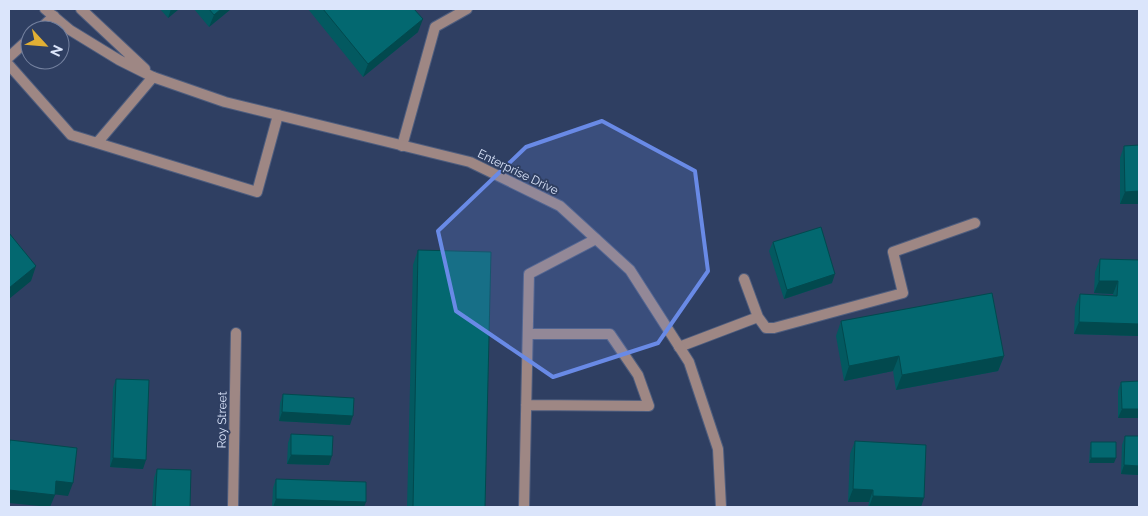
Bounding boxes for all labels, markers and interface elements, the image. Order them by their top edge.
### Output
north arrow [20,20,70,70]
text: N [47,42,66,59]
street label: Enterprise Drive [475,146,561,198]
street label: Roy Street [215,391,229,449]

